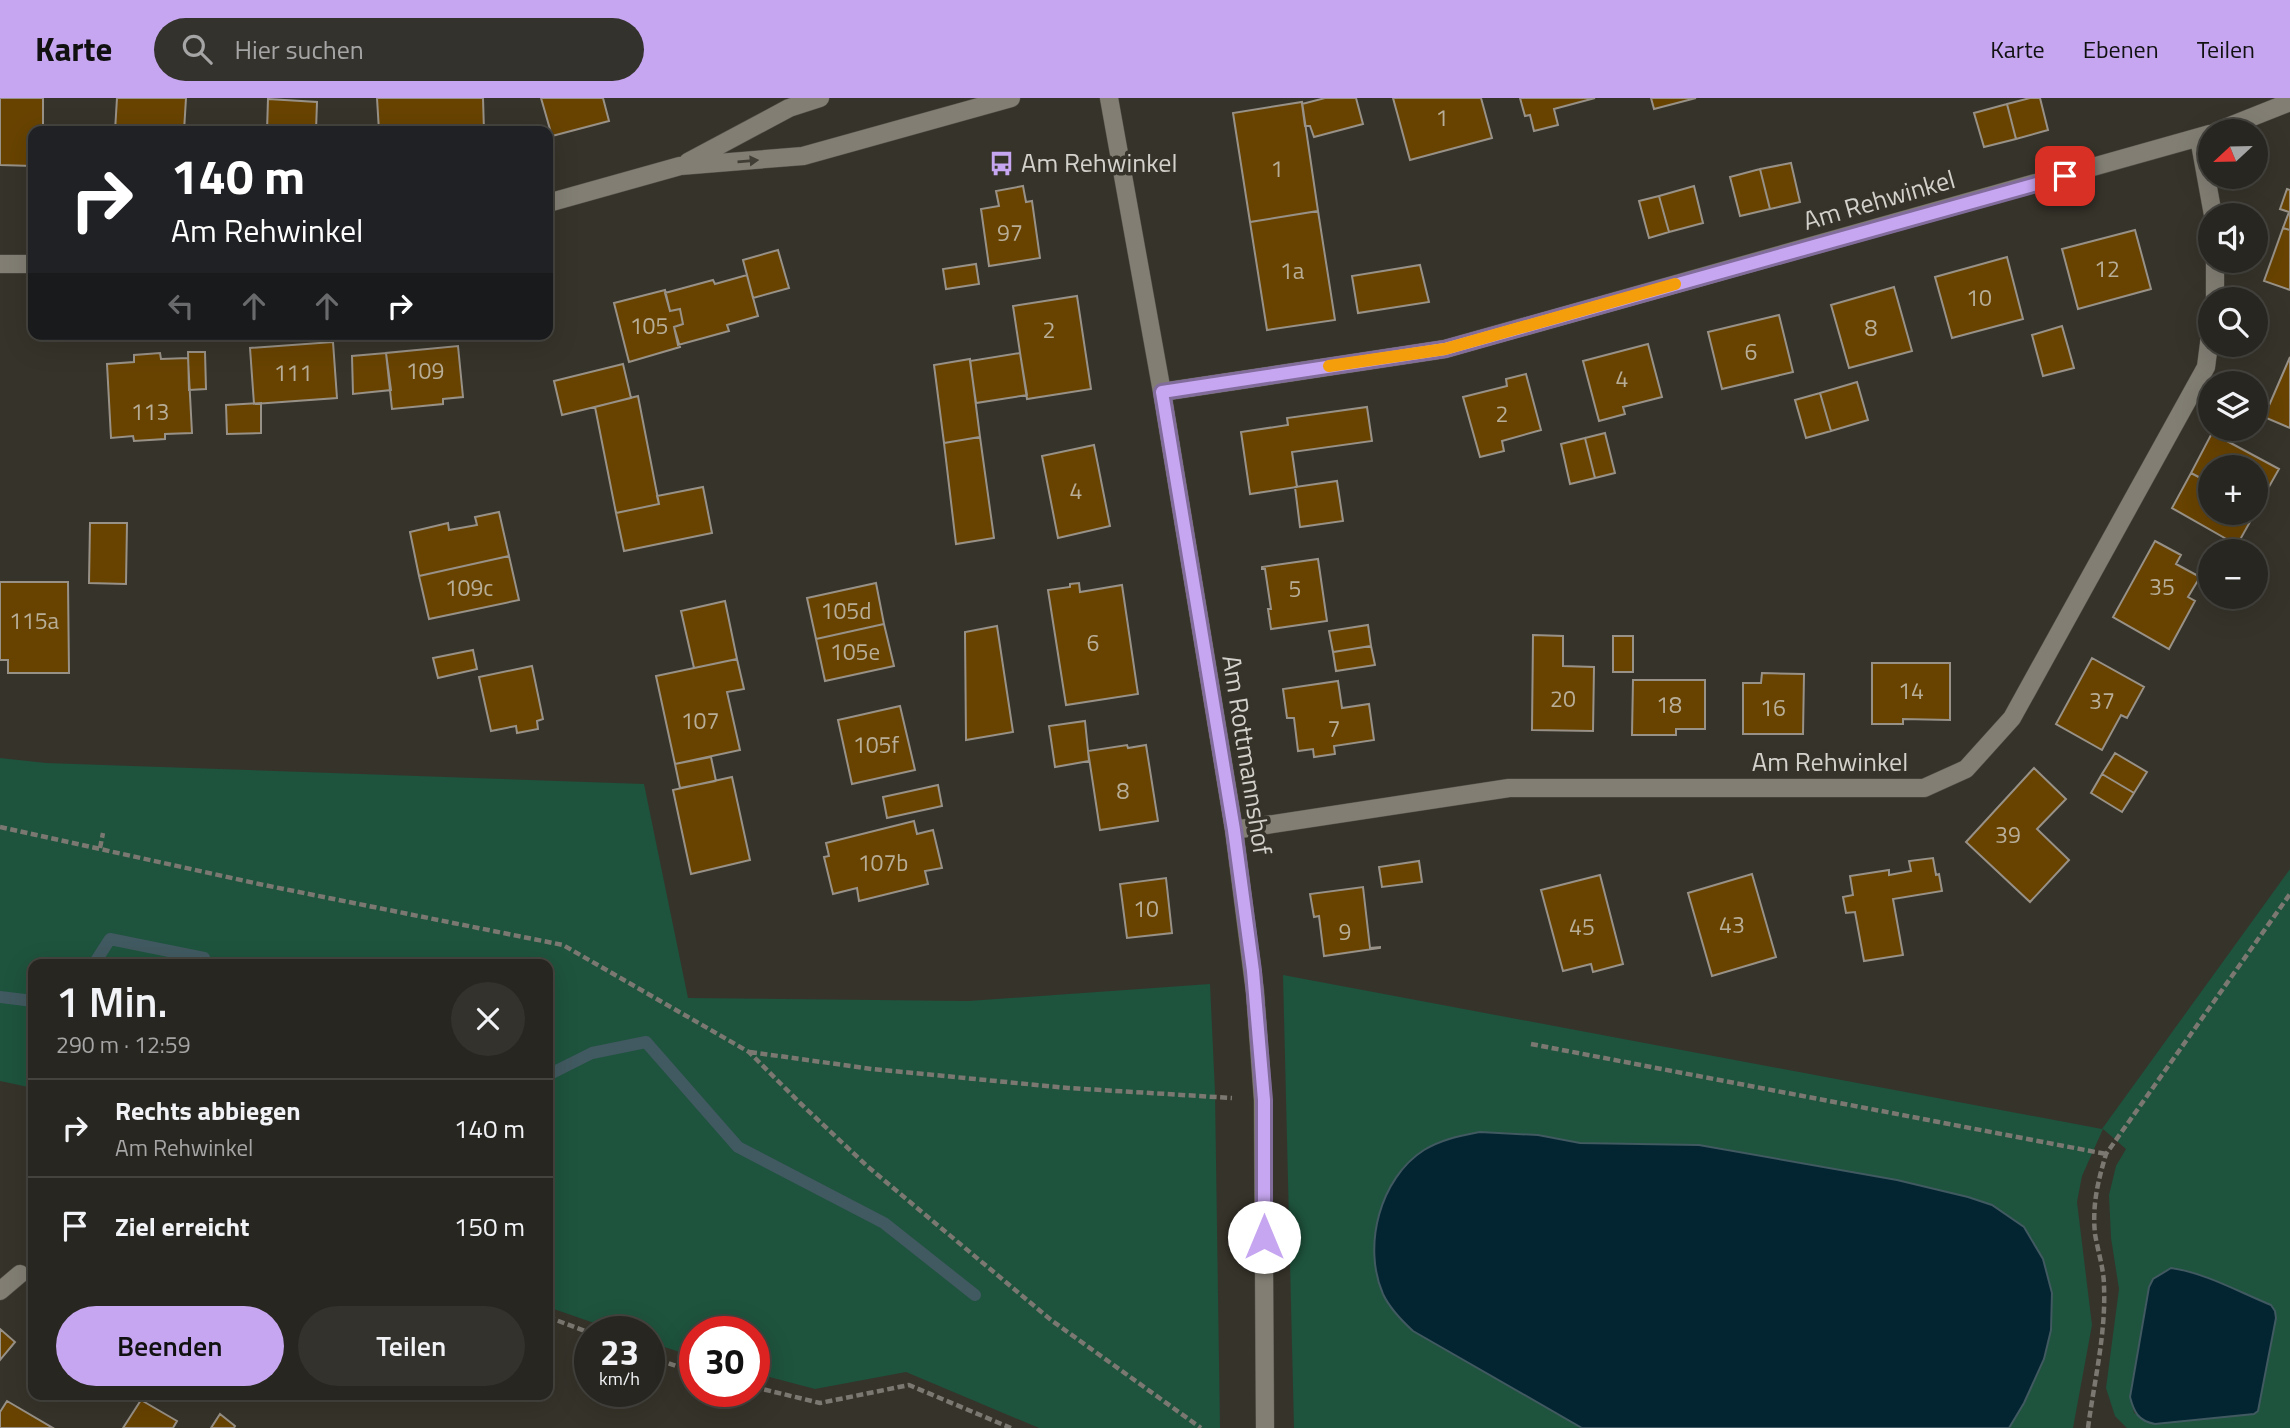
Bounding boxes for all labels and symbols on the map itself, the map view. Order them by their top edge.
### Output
house number: 1 [1436,100,1448,135]
north arrow [2198,119,2268,189]
place label: Am Rehwinkel [1021,143,1177,182]
pin [2035,146,2095,206]
bus stop icon: Am Rehwinkel [987,149,1015,177]
house number: 1 [1271,151,1283,186]
one-way arrow [737,155,759,166]
street label: Am Rehwinkel [1798,159,1959,240]
house number: 97 [997,215,1023,250]
house number: 12 [2094,251,2120,286]
house number: 1a [1280,253,1305,288]
house number: 10 [1966,280,1992,315]
house number: 105 [630,308,668,343]
house number: 8 [1865,310,1878,345]
house number: 2 [1043,312,1055,347]
house number: 6 [1745,334,1757,369]
house number: 109 [406,353,444,388]
house number: 111 [274,355,312,390]
house number: 4 [1616,361,1628,396]
house number: 113 [131,394,169,429]
house number: 2 [1496,396,1508,431]
house number: 4 [1070,473,1082,508]
house number: 35 [2149,569,2175,604]
house number: 109c [445,570,493,605]
house number: 5 [1289,571,1301,606]
house number: 105d [821,593,871,628]
house number: 115a [9,603,60,638]
house number: 6 [1087,625,1099,660]
house number: 105e [830,634,880,669]
street label: Am Rottmannshof [1212,652,1283,858]
house number: 14 [1898,673,1924,708]
house number: 20 [1550,681,1576,716]
house number: 37 [2089,683,2115,718]
house number: 18 [1656,687,1682,722]
house number: 16 [1760,690,1786,725]
house number: 107 [681,703,719,738]
house number: 7 [1328,711,1340,746]
house number: 105f [853,727,900,762]
street label: Am Rehwinkel [1752,742,1908,781]
house number: 8 [1117,773,1130,808]
house number: 39 [1995,817,2021,852]
house number: 107b [858,845,908,880]
house number: 10 [1133,891,1159,926]
house number: 43 [1719,907,1745,942]
house number: 45 [1569,909,1595,944]
house number: 9 [1339,914,1351,949]
position arrow [1227,1200,1301,1274]
speed limit sign: 30 [679,1316,770,1407]

